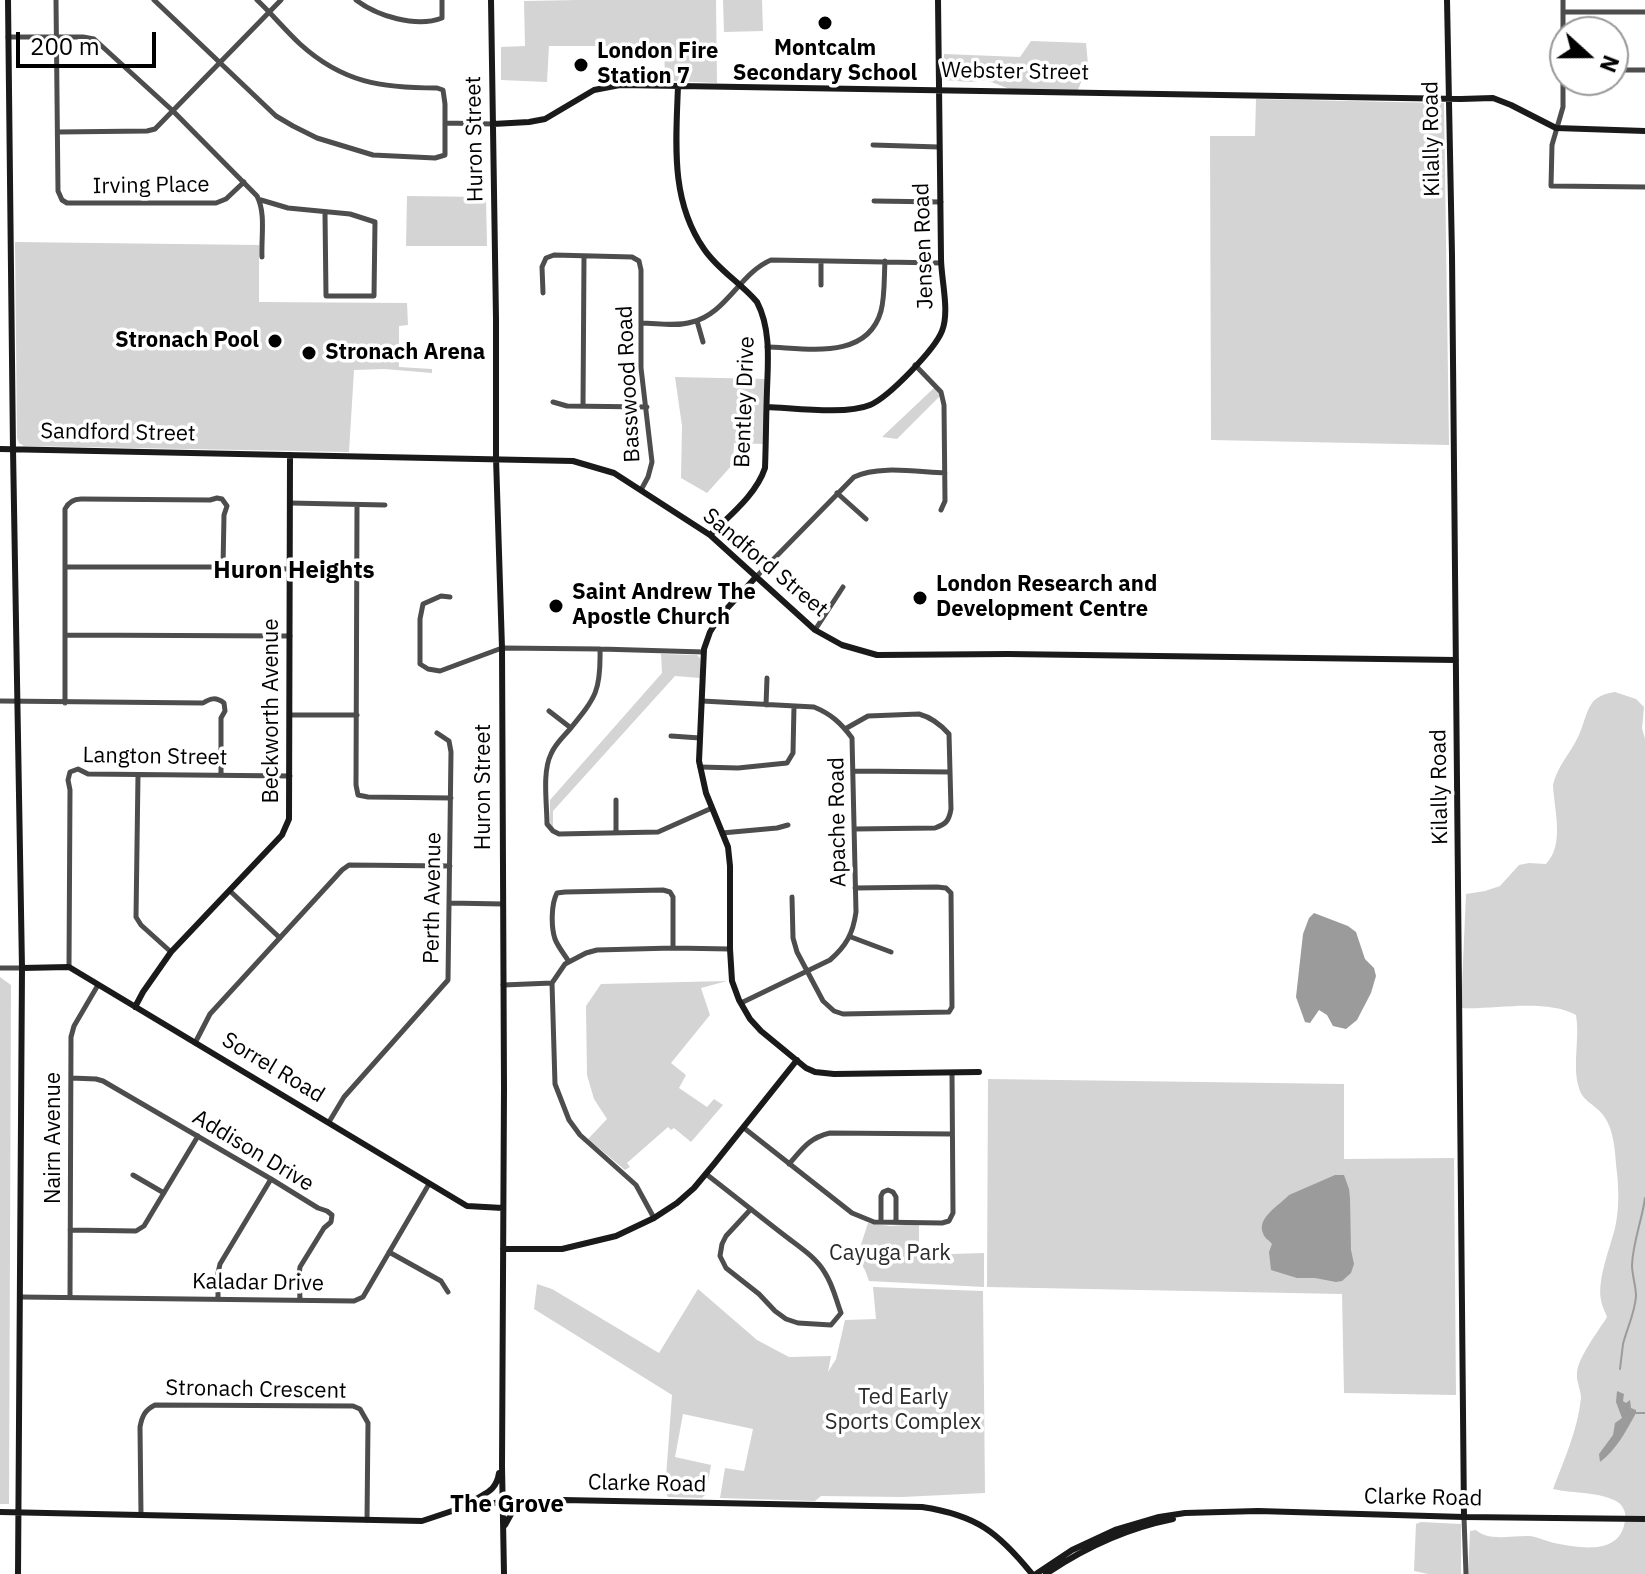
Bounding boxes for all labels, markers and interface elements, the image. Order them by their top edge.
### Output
marker: Montcalm Secondary School [816,14,834,32]
scale bar [20,16,160,66]
north arrow [1549,16,1629,96]
text: 200 m [30,30,100,62]
place label: Montcalm Secondary School [733,36,917,88]
place label: London Fire Station 7 [597,39,718,90]
text: N [1594,51,1626,77]
marker: London Fire Station 7 [572,56,590,74]
street label: Webster Street [941,58,1089,86]
street label: Huron Street [461,76,489,202]
street label: Kilally Road [1418,81,1446,197]
street label: Irving Place [92,172,210,200]
street label: Jensen Road [909,182,939,310]
street label: Basswood Road [612,305,646,463]
place label: Stronach Pool [115,328,259,354]
marker: Stronach Pool [266,332,284,350]
street label: Bentley Drive [730,336,760,468]
place label: Stronach Arena [325,340,485,366]
marker: Stronach Arena [300,344,318,362]
street label: Sandford Street [40,418,196,448]
street label: Sandford Street [697,503,833,623]
district label: Huron Heights [213,557,375,585]
place label: London Research and Development Centre [936,572,1157,624]
place label: Saint Andrew The Apostle Church [572,580,756,632]
marker: London Research and Development Centre [911,589,929,607]
marker: Saint Andrew The Apostle Church [547,597,565,615]
street label: Beckworth Avenue [259,618,285,804]
street label: Huron Street [471,724,497,850]
street label: Kilally Road [1426,729,1454,845]
street label: Langton Street [82,743,228,771]
street label: Apache Road [824,757,852,887]
street label: Perth Avenue [419,832,447,964]
street label: Sorrel Road [217,1027,329,1109]
street label: Nairn Avenue [41,1072,67,1204]
street label: Addison Drive [188,1104,318,1198]
park label: Cayuga Park [829,1241,951,1267]
street label: Kaladar Drive [192,1269,324,1297]
street label: Stronach Crescent [165,1375,347,1405]
park label: Ted Early Sports Complex [825,1385,981,1436]
street label: Clarke Road [588,1470,706,1498]
street label: Clarke Road [1364,1484,1482,1512]
district label: The Grove [450,1491,564,1519]

